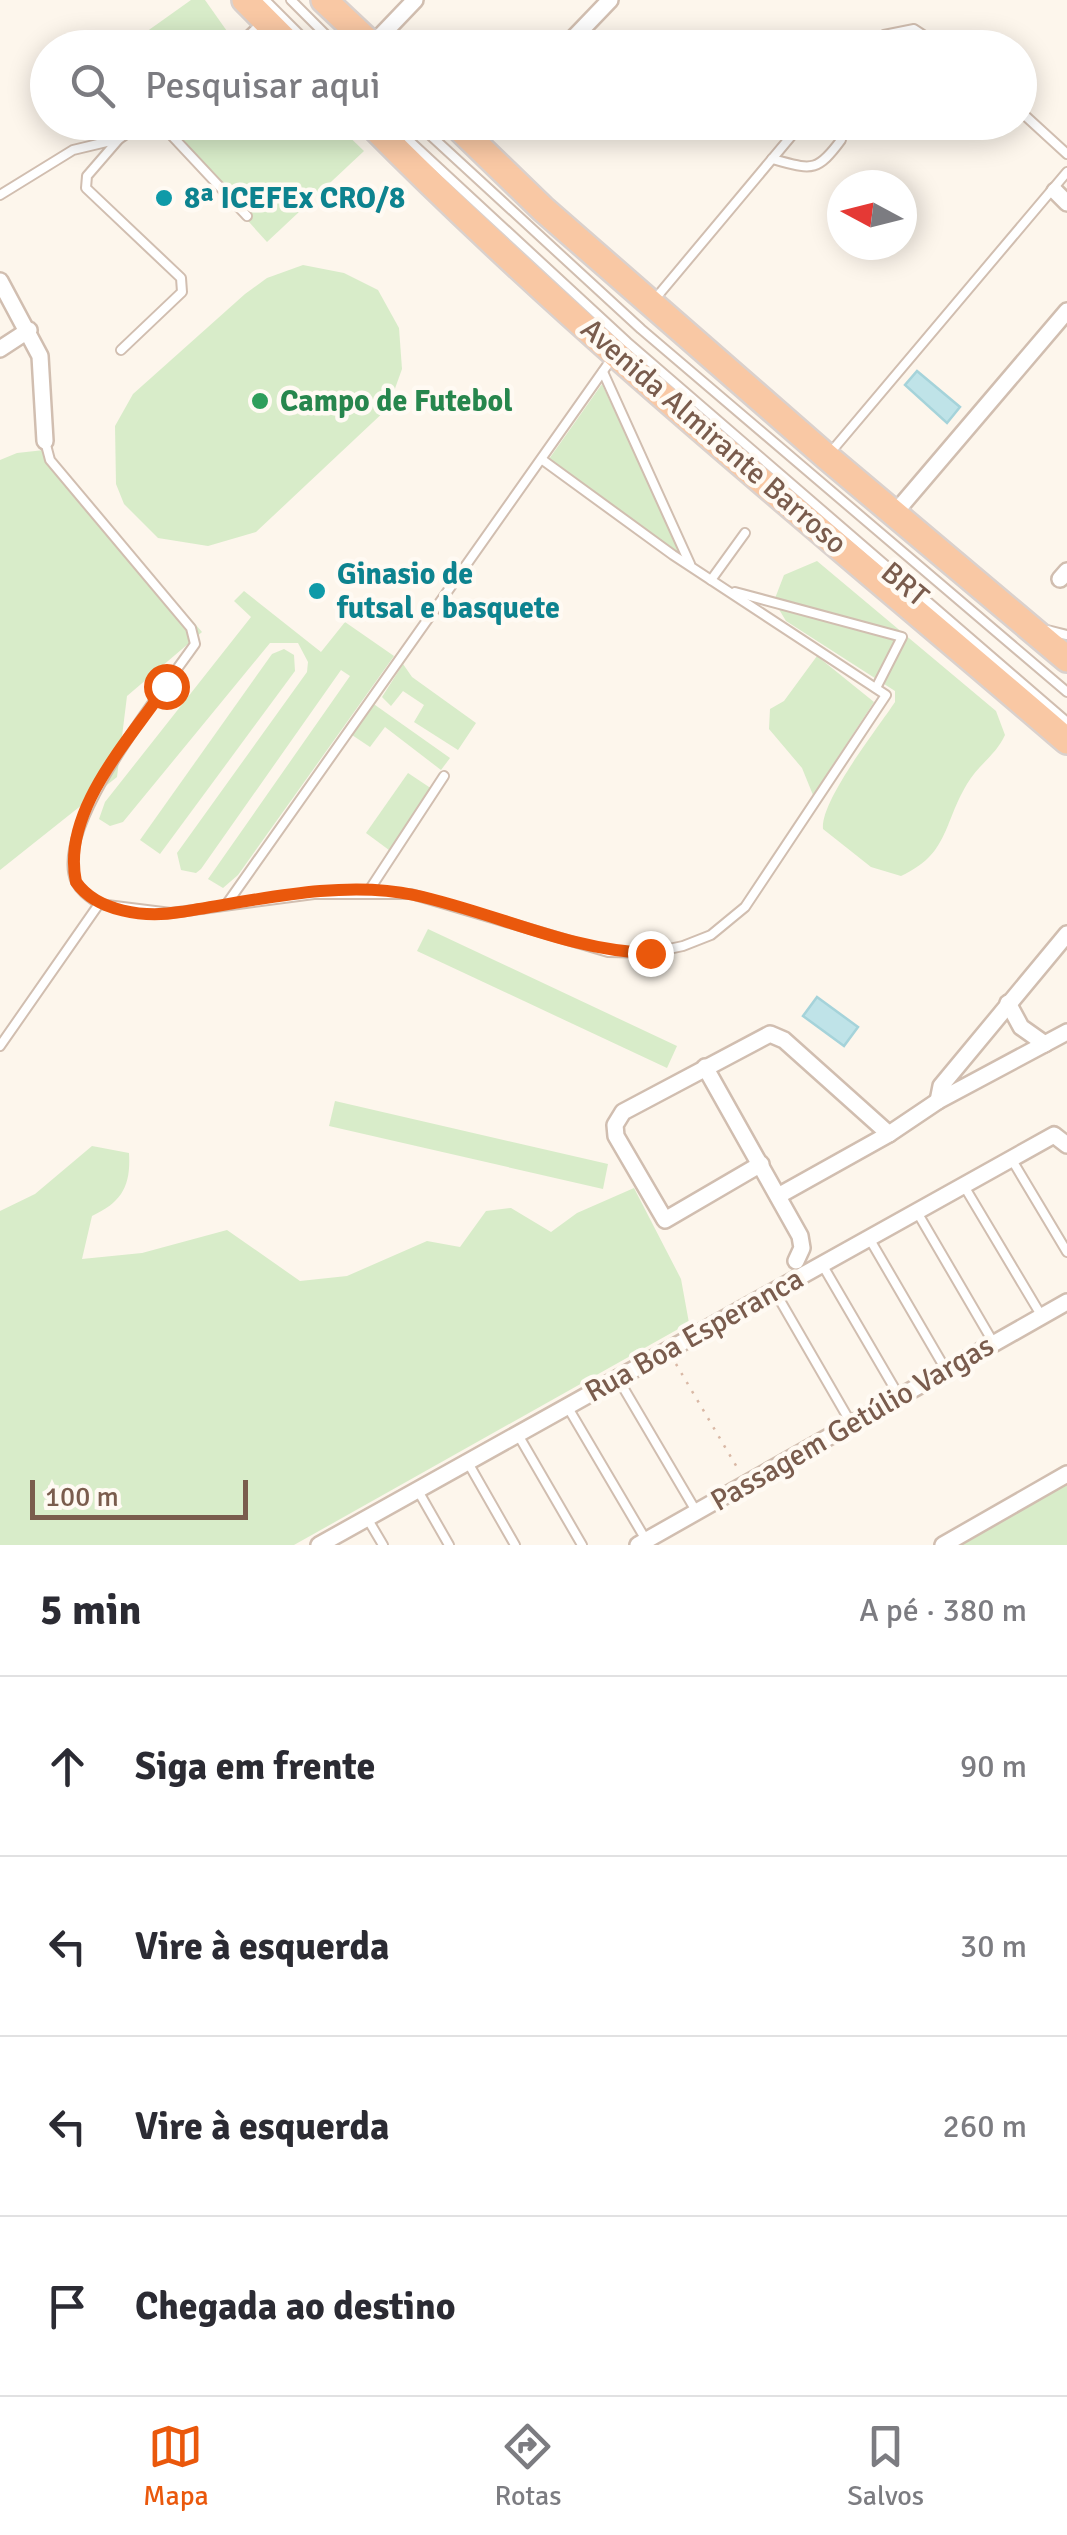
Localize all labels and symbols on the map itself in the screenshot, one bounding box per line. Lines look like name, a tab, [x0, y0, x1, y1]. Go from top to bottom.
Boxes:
north arrow	[827, 170, 917, 260]
place label: 8ª ICEFEx CRO/8	[184, 180, 405, 217]
marker: 8ª ICEFEx CRO/8	[153, 187, 175, 209]
street label: Avenida Almirante Barroso	[573, 311, 854, 562]
place label: Campo de Futebol	[280, 383, 513, 420]
marker: Campo de Futebol	[249, 390, 271, 412]
street label: BRT	[873, 554, 936, 615]
place label: Ginasio de futsal e basquete	[336, 556, 560, 627]
marker: Ginasio de futsal e basquete	[306, 580, 328, 602]
route start	[144, 664, 190, 710]
route end	[628, 931, 674, 977]
street label: Rua Boa Esperanca	[579, 1260, 810, 1411]
street label: Passagem Getúlio Vargas	[704, 1327, 1000, 1520]
scale bar	[30, 1475, 248, 1520]

